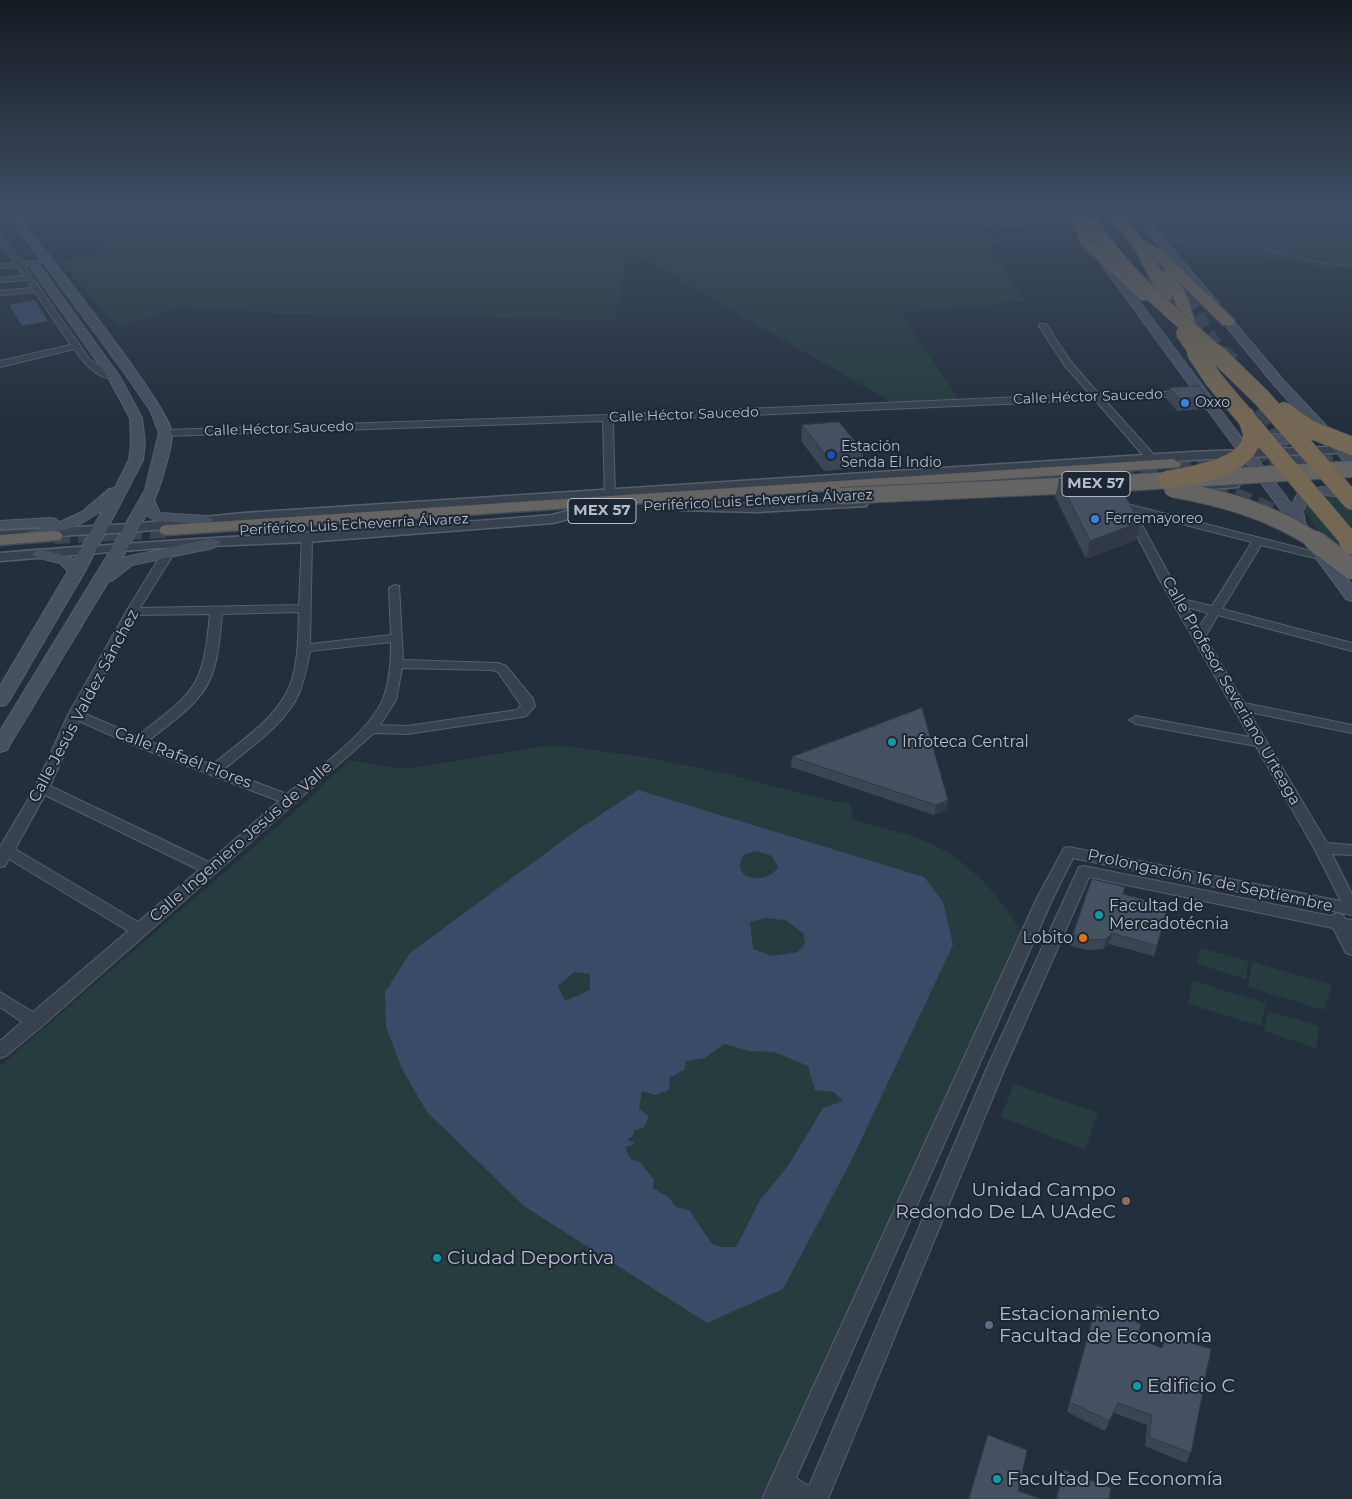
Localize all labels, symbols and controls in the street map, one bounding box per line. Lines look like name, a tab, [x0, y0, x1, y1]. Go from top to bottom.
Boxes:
street label: Calle Héctor Saucedo	[1013, 386, 1163, 408]
place label: Oxxo	[1195, 395, 1230, 411]
marker: Oxxo	[1179, 397, 1191, 409]
street label: Calle Héctor Saucedo	[609, 404, 759, 426]
street label: Calle Héctor Saucedo	[204, 418, 354, 440]
place label: Estación Senda El Indio	[841, 439, 941, 472]
marker: Estación Senda El Indio	[825, 449, 837, 461]
road number: MEX 57	[1062, 472, 1130, 496]
street label: Periférico Luis Echeverría Álvarez	[643, 487, 873, 515]
road number: MEX 57	[568, 498, 636, 524]
street label: Periférico Luis Echeverría Álvarez	[239, 511, 469, 539]
place label: Ferremayoreo	[1105, 511, 1203, 527]
marker: Ferremayoreo	[1089, 513, 1101, 525]
street label: Calle Profesor Severiano Urteaga	[1157, 573, 1305, 809]
street label: Calle Jesús Valdez Sánchez	[25, 606, 143, 806]
street label: Calle Rafaél Flores	[112, 723, 254, 793]
place label: Infoteca Central	[902, 732, 1029, 752]
marker: Infoteca Central	[886, 736, 898, 748]
street label: Calle Ingeniero Jesús de Valle	[146, 757, 336, 927]
street label: Prolongación 16 de Septiembre	[1086, 846, 1334, 916]
place label: Facultad de Mercadotécnia	[1109, 896, 1229, 934]
marker: Facultad de Mercadotécnia	[1093, 909, 1105, 921]
place label: Lobito	[1022, 928, 1073, 948]
marker: Lobito	[1077, 932, 1089, 944]
place label: Unidad Campo Redondo De LA UAdeC	[895, 1179, 1116, 1223]
marker: Unidad Campo Redondo De LA UAdeC	[1120, 1195, 1132, 1207]
place label: Ciudad Deportiva	[447, 1247, 614, 1269]
marker: Ciudad Deportiva	[431, 1252, 443, 1264]
place label: Estacionamiento Facultad de Economía	[999, 1303, 1212, 1347]
marker: Estacionamiento Facultad de Economía	[983, 1319, 995, 1331]
place label: Edificio C	[1147, 1375, 1235, 1397]
marker: Edificio C	[1131, 1380, 1143, 1392]
place label: Facultad De Economía	[1007, 1468, 1223, 1490]
marker: Facultad De Economía	[991, 1473, 1003, 1485]

